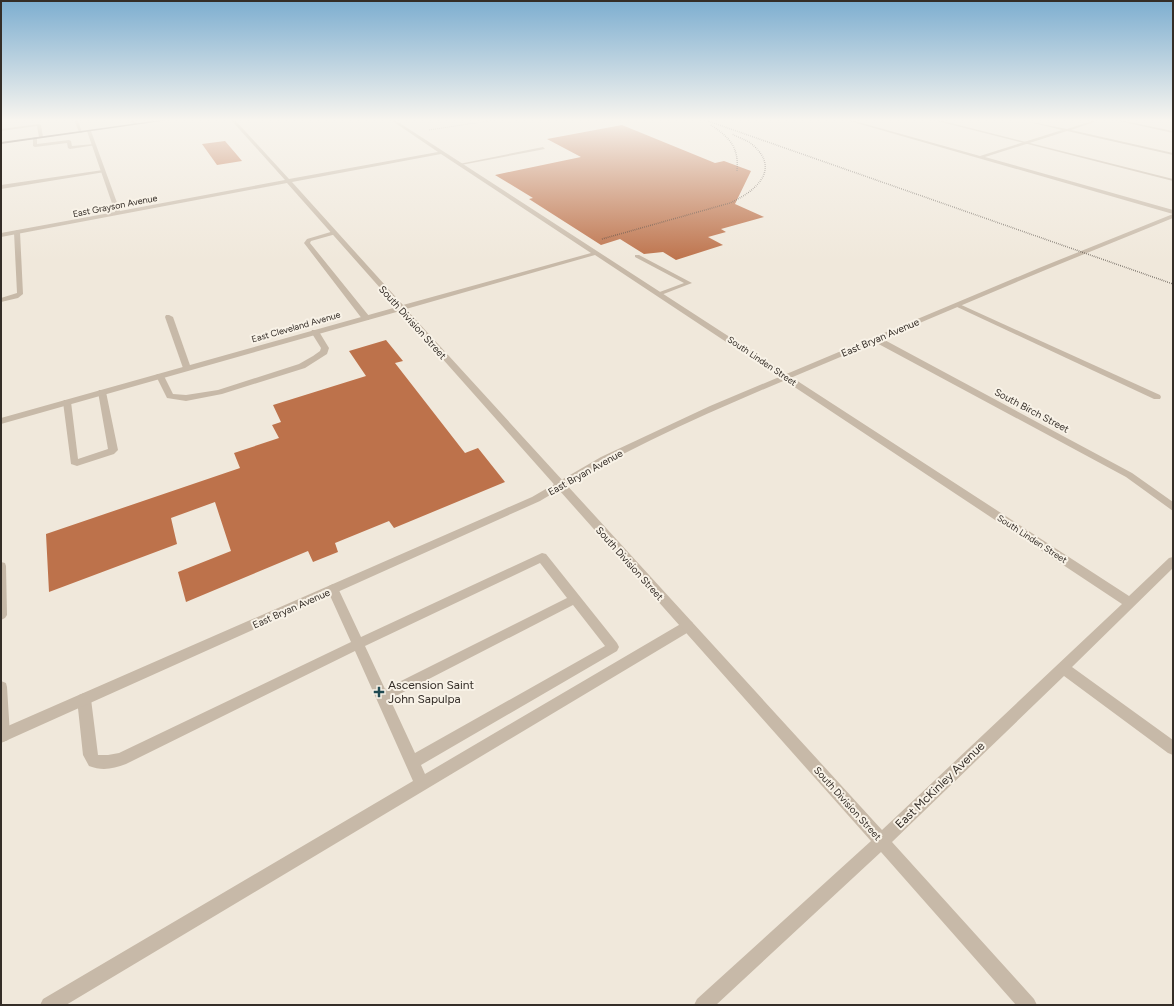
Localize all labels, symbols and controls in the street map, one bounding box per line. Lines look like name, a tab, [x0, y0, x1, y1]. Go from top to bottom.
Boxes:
street label: East Grayson Avenue	[72, 192, 158, 219]
street label: South Division Street	[376, 283, 449, 362]
street label: East Cleveland Avenue	[250, 309, 342, 344]
street label: East Bryan Avenue	[839, 315, 922, 360]
street label: South Linden Street	[726, 333, 799, 388]
street label: South Birch Street	[992, 385, 1071, 436]
street label: East Bryan Avenue	[546, 446, 625, 498]
street label: South Linden Street	[995, 512, 1070, 566]
street label: South Division Street	[593, 524, 666, 603]
street label: East Bryan Avenue	[250, 585, 332, 631]
place label: Ascension Saint John Sapulpa	[388, 678, 474, 706]
marker: Ascension Saint John Sapulpa	[373, 686, 385, 698]
street label: East McKinley Avenue	[892, 738, 988, 831]
street label: South Division Street	[811, 764, 884, 843]

